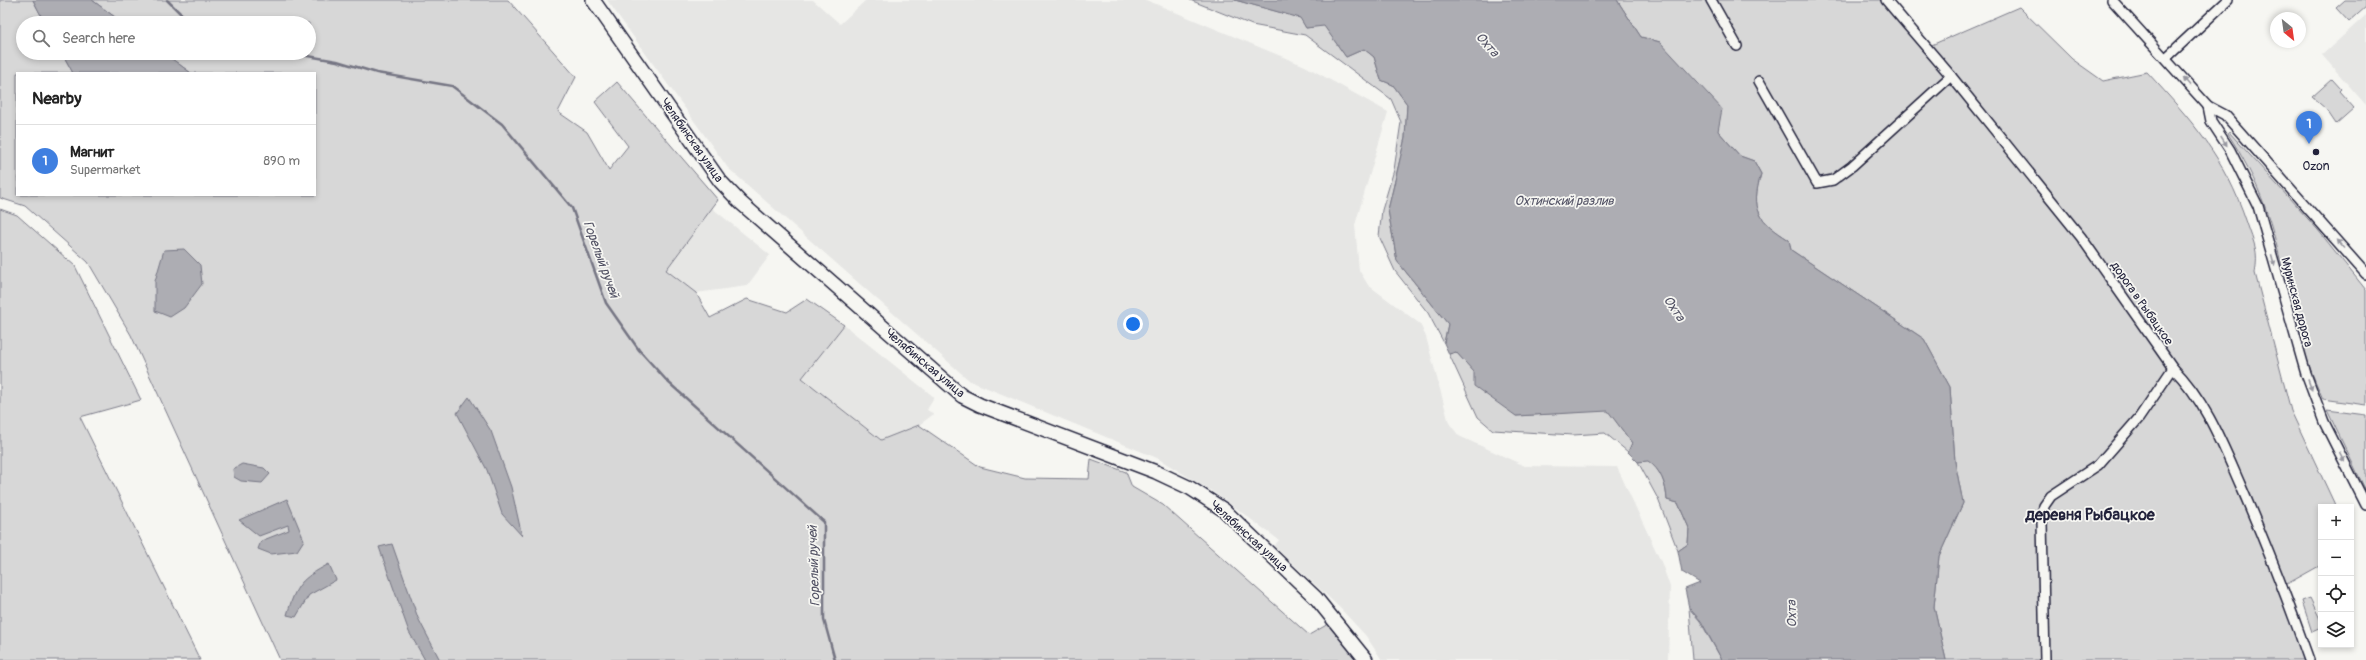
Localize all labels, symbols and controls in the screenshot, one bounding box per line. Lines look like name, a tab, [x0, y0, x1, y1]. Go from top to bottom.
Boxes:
north arrow	[2270, 12, 2306, 48]
search box	[16, 16, 316, 60]
icon: search	[30, 27, 52, 49]
text: Search here	[62, 29, 135, 48]
water label: Охта	[1472, 29, 1503, 61]
one-way arrow	[2183, 77, 2192, 87]
text: Nearby	[32, 88, 81, 109]
street label: Челябинская улица	[657, 95, 726, 186]
pin: 1	[2296, 111, 2322, 144]
one-way arrow	[2220, 135, 2228, 146]
text: Магнит	[70, 143, 115, 162]
marker: Ozon	[2311, 147, 2321, 157]
text: 1	[42, 153, 48, 169]
text: 890 m	[264, 153, 300, 169]
place label: Ozon	[2303, 159, 2330, 174]
text: Supermarket	[70, 162, 141, 178]
water label: Охтинский разлив	[1514, 193, 1614, 209]
water label: Горелый ручей	[580, 219, 623, 302]
one-way arrow	[2336, 239, 2346, 249]
one-way arrow	[2270, 254, 2276, 266]
street label: Муринская дорога	[2277, 256, 2316, 349]
street label: дорога в Рыбацкое	[2107, 259, 2176, 348]
water label: Охта	[1660, 293, 1689, 325]
your location	[1123, 314, 1143, 334]
street label: Челябинская улица	[882, 326, 968, 401]
one-way arrow	[2307, 379, 2313, 391]
one-way arrow	[2338, 451, 2345, 463]
street label: Челябинская улица	[1207, 498, 1291, 575]
map controls	[2318, 504, 2354, 648]
button: +	[2318, 504, 2354, 540]
district label: деревня Рыбацкое	[2024, 505, 2156, 525]
water label: Горелый ручей	[805, 524, 823, 607]
button: −	[2318, 540, 2354, 576]
button: locate	[2318, 576, 2354, 612]
water label: Охта	[1784, 599, 1800, 628]
button: layers	[2318, 612, 2354, 648]

